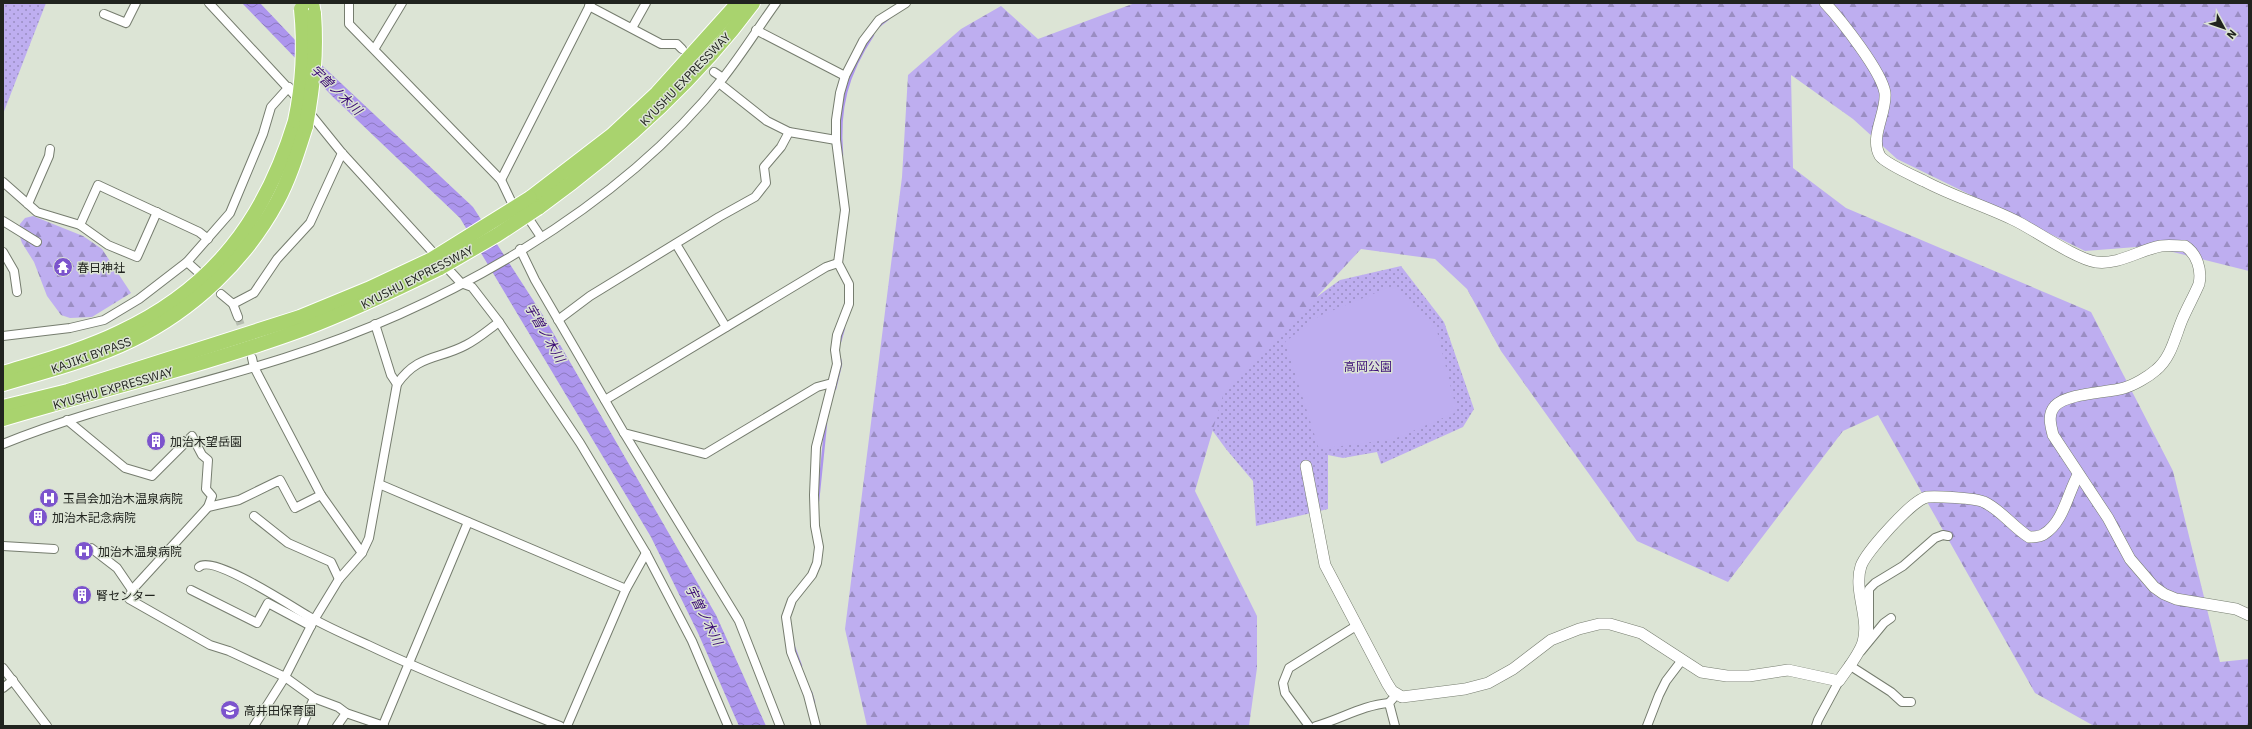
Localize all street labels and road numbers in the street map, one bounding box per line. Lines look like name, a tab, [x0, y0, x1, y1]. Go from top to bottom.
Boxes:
street label: KYUSHU EXPRESSWAY	[637, 29, 733, 129]
street label: KYUSHU EXPRESSWAY	[358, 242, 476, 312]
street label: KAJIKI BYPASS	[49, 334, 133, 376]
street label: KYUSHU EXPRESSWAY	[51, 364, 175, 412]

